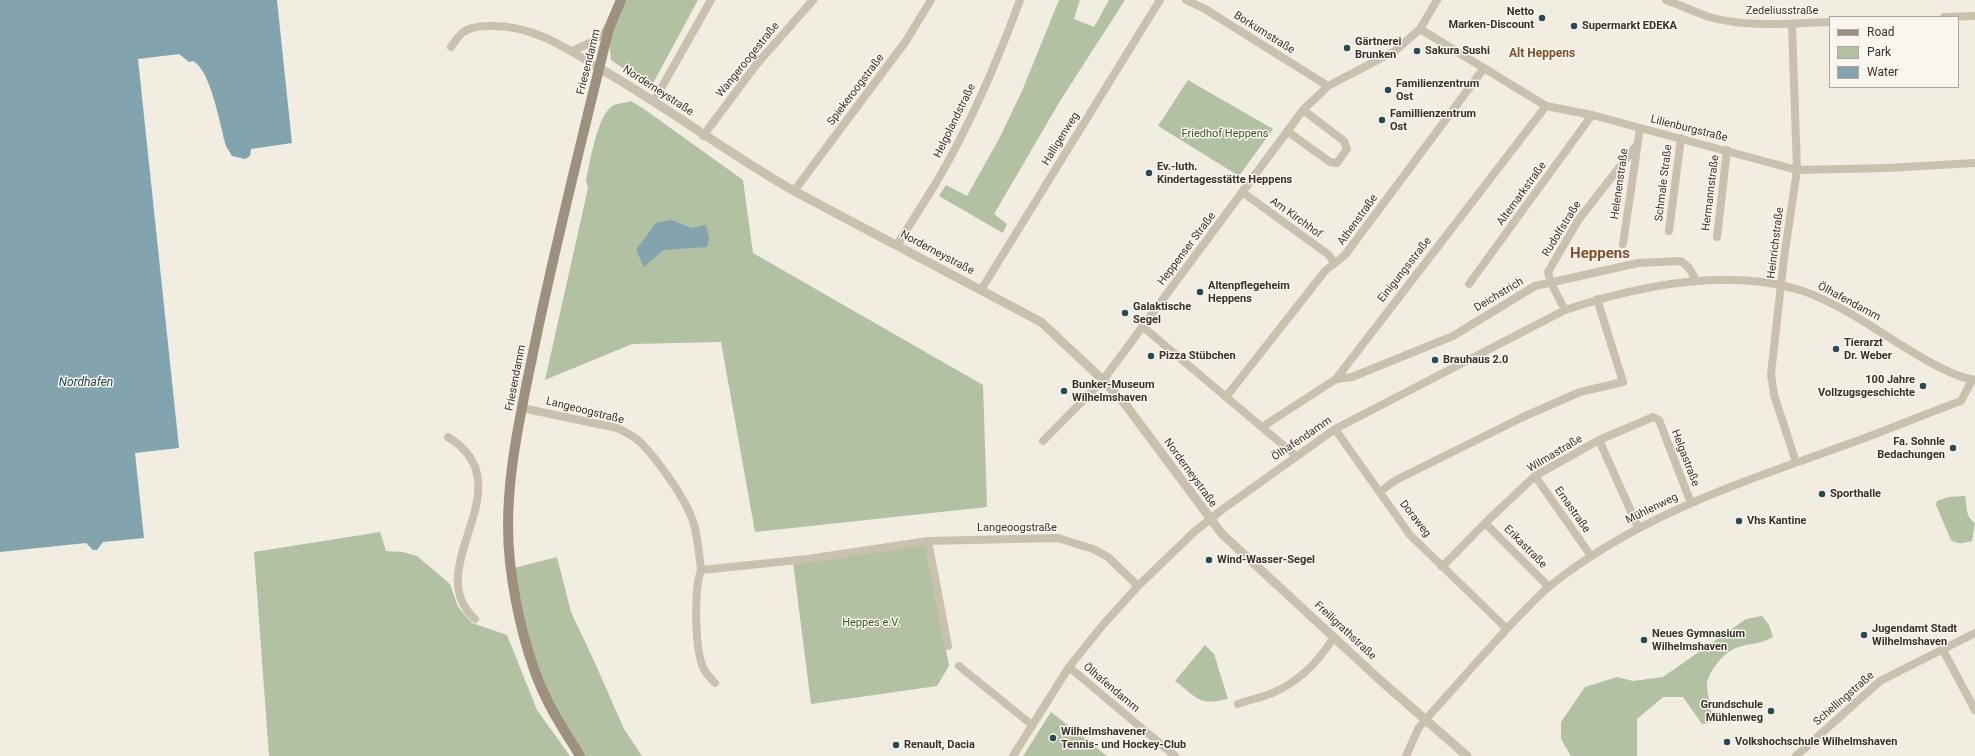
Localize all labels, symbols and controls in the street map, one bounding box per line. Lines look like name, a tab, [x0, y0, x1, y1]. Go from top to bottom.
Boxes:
street label: Zedeliusstraße	[1746, 4, 1818, 18]
place label: Netto Marken-Discount	[1449, 5, 1534, 31]
street label: Borkumstraße	[1231, 9, 1297, 57]
marker: Netto Marken-Discount	[1537, 13, 1547, 23]
legend	[1829, 16, 1959, 88]
place label: Supermarkt EDEKA	[1582, 19, 1677, 33]
street label: Wangeroogestraße	[714, 20, 782, 100]
marker: Supermarkt EDEKA	[1569, 21, 1579, 31]
text: Road	[1867, 25, 1895, 39]
street label: Friesendamm	[574, 28, 604, 96]
place label: Gärtnerei Brunken	[1355, 35, 1401, 61]
marker: Gärtnerei Brunken	[1342, 43, 1352, 53]
place label: Sakura Sushi	[1425, 44, 1490, 58]
text: Park	[1867, 45, 1891, 59]
marker: Sakura Sushi	[1412, 46, 1422, 56]
district label: Alt Heppens	[1509, 47, 1575, 61]
street label: Spiekeroogstraße	[825, 52, 887, 128]
street label: Norderneystraße	[620, 63, 696, 119]
text: Water	[1867, 65, 1898, 79]
place label: Familienzentrum Ost	[1396, 77, 1479, 103]
street label: Helgolandstraße	[931, 82, 979, 160]
marker: Familienzentrum Ost	[1383, 85, 1393, 95]
place label: Famillienzentrum Ost	[1390, 107, 1476, 133]
street label: Halligenweg	[1039, 110, 1083, 168]
street label: Lilienburgstraße	[1649, 113, 1729, 145]
marker: Famillienzentrum Ost	[1377, 115, 1387, 125]
park label: Friedhof Heppens	[1182, 127, 1268, 141]
street label: Schmale Straße	[1653, 144, 1675, 222]
street label: Helenenstraße	[1609, 148, 1631, 220]
street label: Hermannstraße	[1700, 154, 1722, 232]
place label: Ev.-luth. Kindertagesstätte Heppens	[1157, 160, 1292, 186]
street label: Altemarkstraße	[1495, 160, 1549, 228]
marker: Ev.-luth. Kindertagesstätte Heppens	[1144, 168, 1154, 178]
street label: Athenstraße	[1335, 192, 1381, 248]
street label: Am Kirchhof	[1268, 195, 1324, 241]
street label: Rudolfstraße	[1540, 199, 1584, 259]
street label: Heinrichstraße	[1765, 207, 1787, 279]
street label: Heppenser Straße	[1155, 210, 1219, 288]
street label: Norderneystraße	[898, 228, 976, 278]
street label: Einigungsstraße	[1375, 235, 1435, 305]
district label: Heppens	[1570, 245, 1630, 263]
street label: Deichstrich	[1472, 275, 1526, 315]
place label: Altenpflegeheim Heppens	[1208, 279, 1290, 305]
street label: Ölhafendamm	[1815, 280, 1883, 324]
marker: Altenpflegeheim Heppens	[1195, 287, 1205, 297]
place label: Galaktische Segel	[1133, 300, 1191, 326]
marker: Galaktische Segel	[1120, 308, 1130, 318]
place label: Tierarzt Dr. Weber	[1844, 336, 1892, 362]
street label: Friesendamm	[503, 344, 529, 412]
marker: Tierarzt Dr. Weber	[1831, 344, 1841, 354]
place label: Pizza Stübchen	[1159, 349, 1236, 363]
marker: Pizza Stübchen	[1146, 351, 1156, 361]
place label: Brauhaus 2.0	[1443, 353, 1508, 367]
marker: Brauhaus 2.0	[1430, 355, 1440, 365]
place label: 100 Jahre Vollzugsgeschichte	[1818, 373, 1915, 399]
water label: Nordhafen	[59, 376, 113, 390]
place label: Bunker-Museum Wilhelmshaven	[1072, 378, 1154, 404]
marker: 100 Jahre Vollzugsgeschichte	[1918, 381, 1928, 391]
marker: Bunker-Museum Wilhelmshaven	[1059, 386, 1069, 396]
street label: Langeoogstraße	[545, 395, 625, 427]
street label: Ölhafendamm	[1270, 414, 1334, 464]
street label: Helgastraße	[1668, 428, 1702, 488]
street label: Wilmastraße	[1525, 432, 1585, 476]
place label: Fa. Sohnle Bedachungen	[1877, 435, 1945, 461]
street label: Norderneystraße	[1161, 436, 1219, 510]
marker: Fa. Sohnle Bedachungen	[1948, 443, 1958, 453]
street label: Ernastraße	[1551, 484, 1593, 536]
place label: Sporthalle	[1830, 487, 1881, 501]
marker: Sporthalle	[1817, 489, 1827, 499]
street label: Mühlenweg	[1624, 491, 1680, 527]
street label: Doraweg	[1396, 498, 1434, 540]
place label: Vhs Kantine	[1747, 514, 1807, 528]
marker: Vhs Kantine	[1734, 516, 1744, 526]
street label: Langeoogstraße	[977, 521, 1057, 535]
street label: Erikastraße	[1501, 523, 1549, 571]
place label: Wind-Wasser-Segel	[1217, 553, 1315, 567]
marker: Wind-Wasser-Segel	[1204, 555, 1214, 565]
street label: Freiligrathstraße	[1311, 599, 1379, 663]
park label: Heppes e.V.	[842, 616, 900, 630]
place label: Jugendamt Stadt Wilhelmshaven	[1872, 622, 1957, 648]
place label: Neues Gymnasium Wilhelmshaven	[1652, 627, 1745, 653]
marker: Jugendamt Stadt Wilhelmshaven	[1859, 630, 1869, 640]
marker: Neues Gymnasium Wilhelmshaven	[1639, 635, 1649, 645]
street label: Ölhafendamm	[1080, 661, 1142, 715]
street label: Schellingstraße	[1811, 669, 1877, 729]
place label: Grundschule Mühlenweg	[1700, 698, 1763, 724]
marker: Grundschule Mühlenweg	[1766, 706, 1776, 716]
place label: Wilhelmshavener Tennis- und Hockey-Club	[1061, 725, 1186, 751]
marker: Wilhelmshavener Tennis- und Hockey-Club	[1048, 733, 1058, 743]
place label: Volkshochschule Wilhelmshaven	[1735, 735, 1897, 749]
marker: Volkshochschule Wilhelmshaven	[1722, 737, 1732, 747]
place label: Renault, Dacia	[904, 738, 975, 752]
marker: Renault, Dacia	[891, 740, 901, 750]

